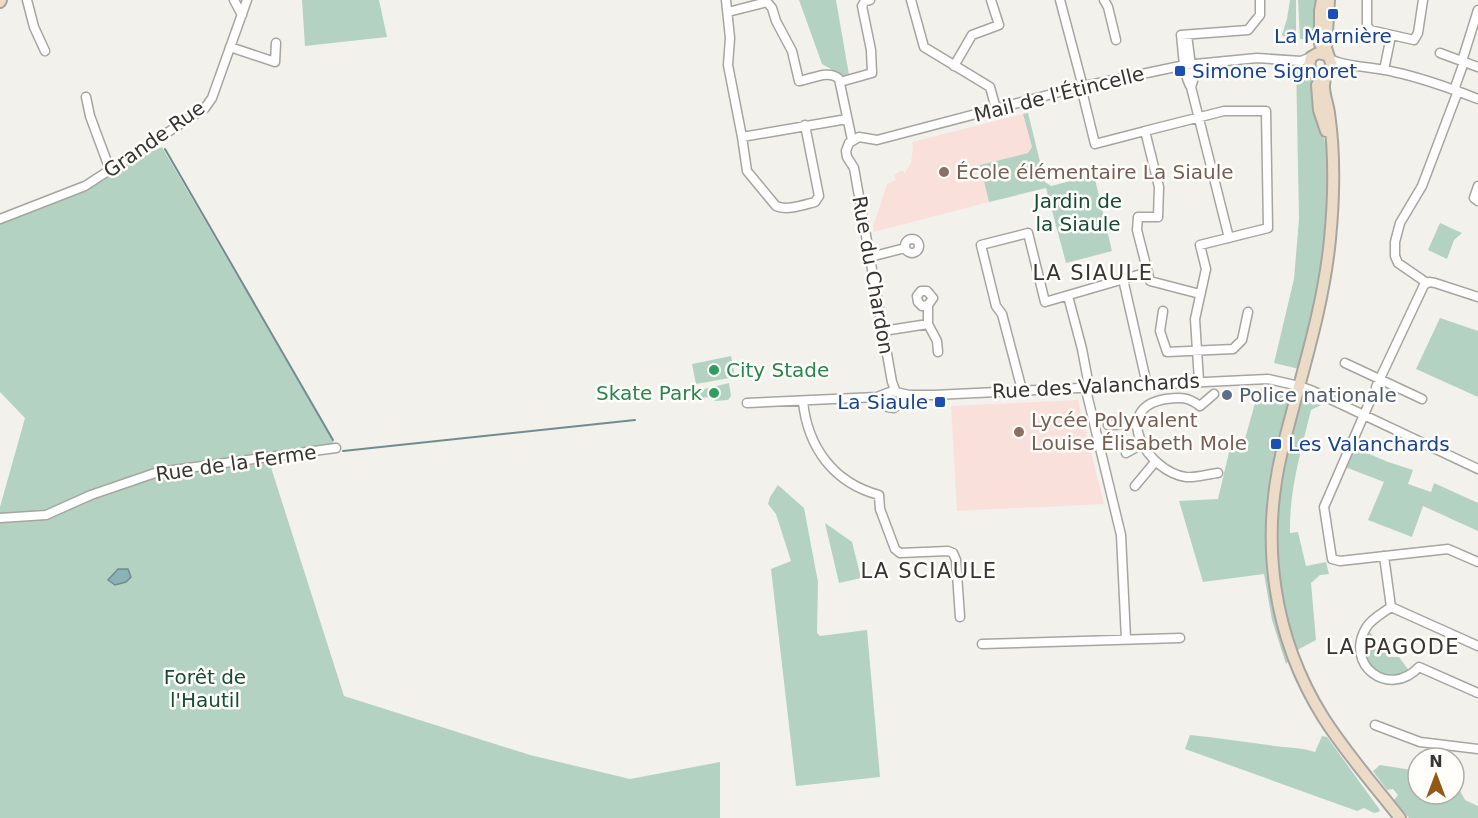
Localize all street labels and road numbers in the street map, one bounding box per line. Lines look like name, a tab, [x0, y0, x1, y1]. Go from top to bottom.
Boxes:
street label: Mail de l'Étincelle	[971, 61, 1147, 127]
street label: Grande Rue	[99, 95, 209, 183]
street label: Rue du Chardon	[847, 194, 899, 356]
street label: Rue des Valanchards	[992, 369, 1200, 403]
street label: Rue de la Ferme	[154, 440, 318, 486]

